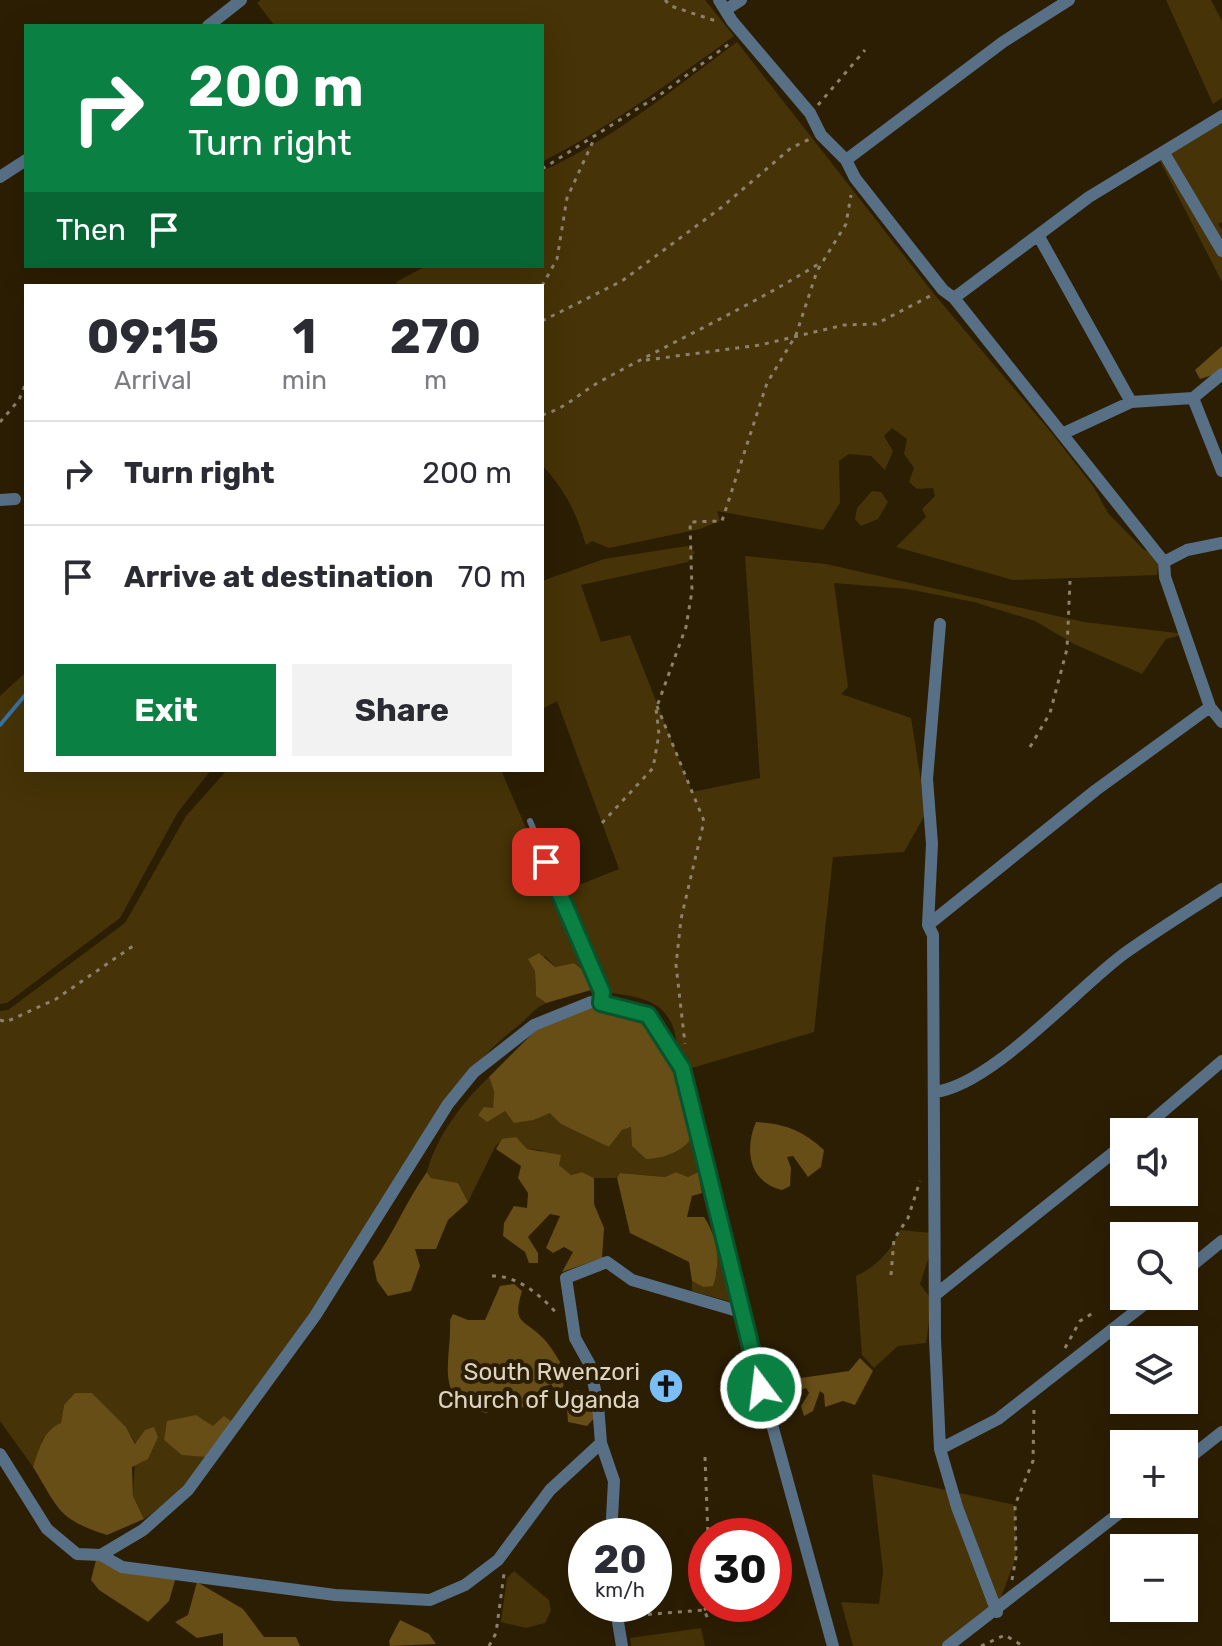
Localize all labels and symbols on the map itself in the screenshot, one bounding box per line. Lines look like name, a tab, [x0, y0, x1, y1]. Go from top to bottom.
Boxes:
pin	[512, 828, 580, 896]
position arrow	[719, 1346, 803, 1430]
place label: South Rwenzori Church of Uganda	[438, 1358, 640, 1414]
church icon: South Rwenzori Church of Uganda	[647, 1367, 685, 1405]
speed limit sign: 30	[688, 1518, 792, 1622]

